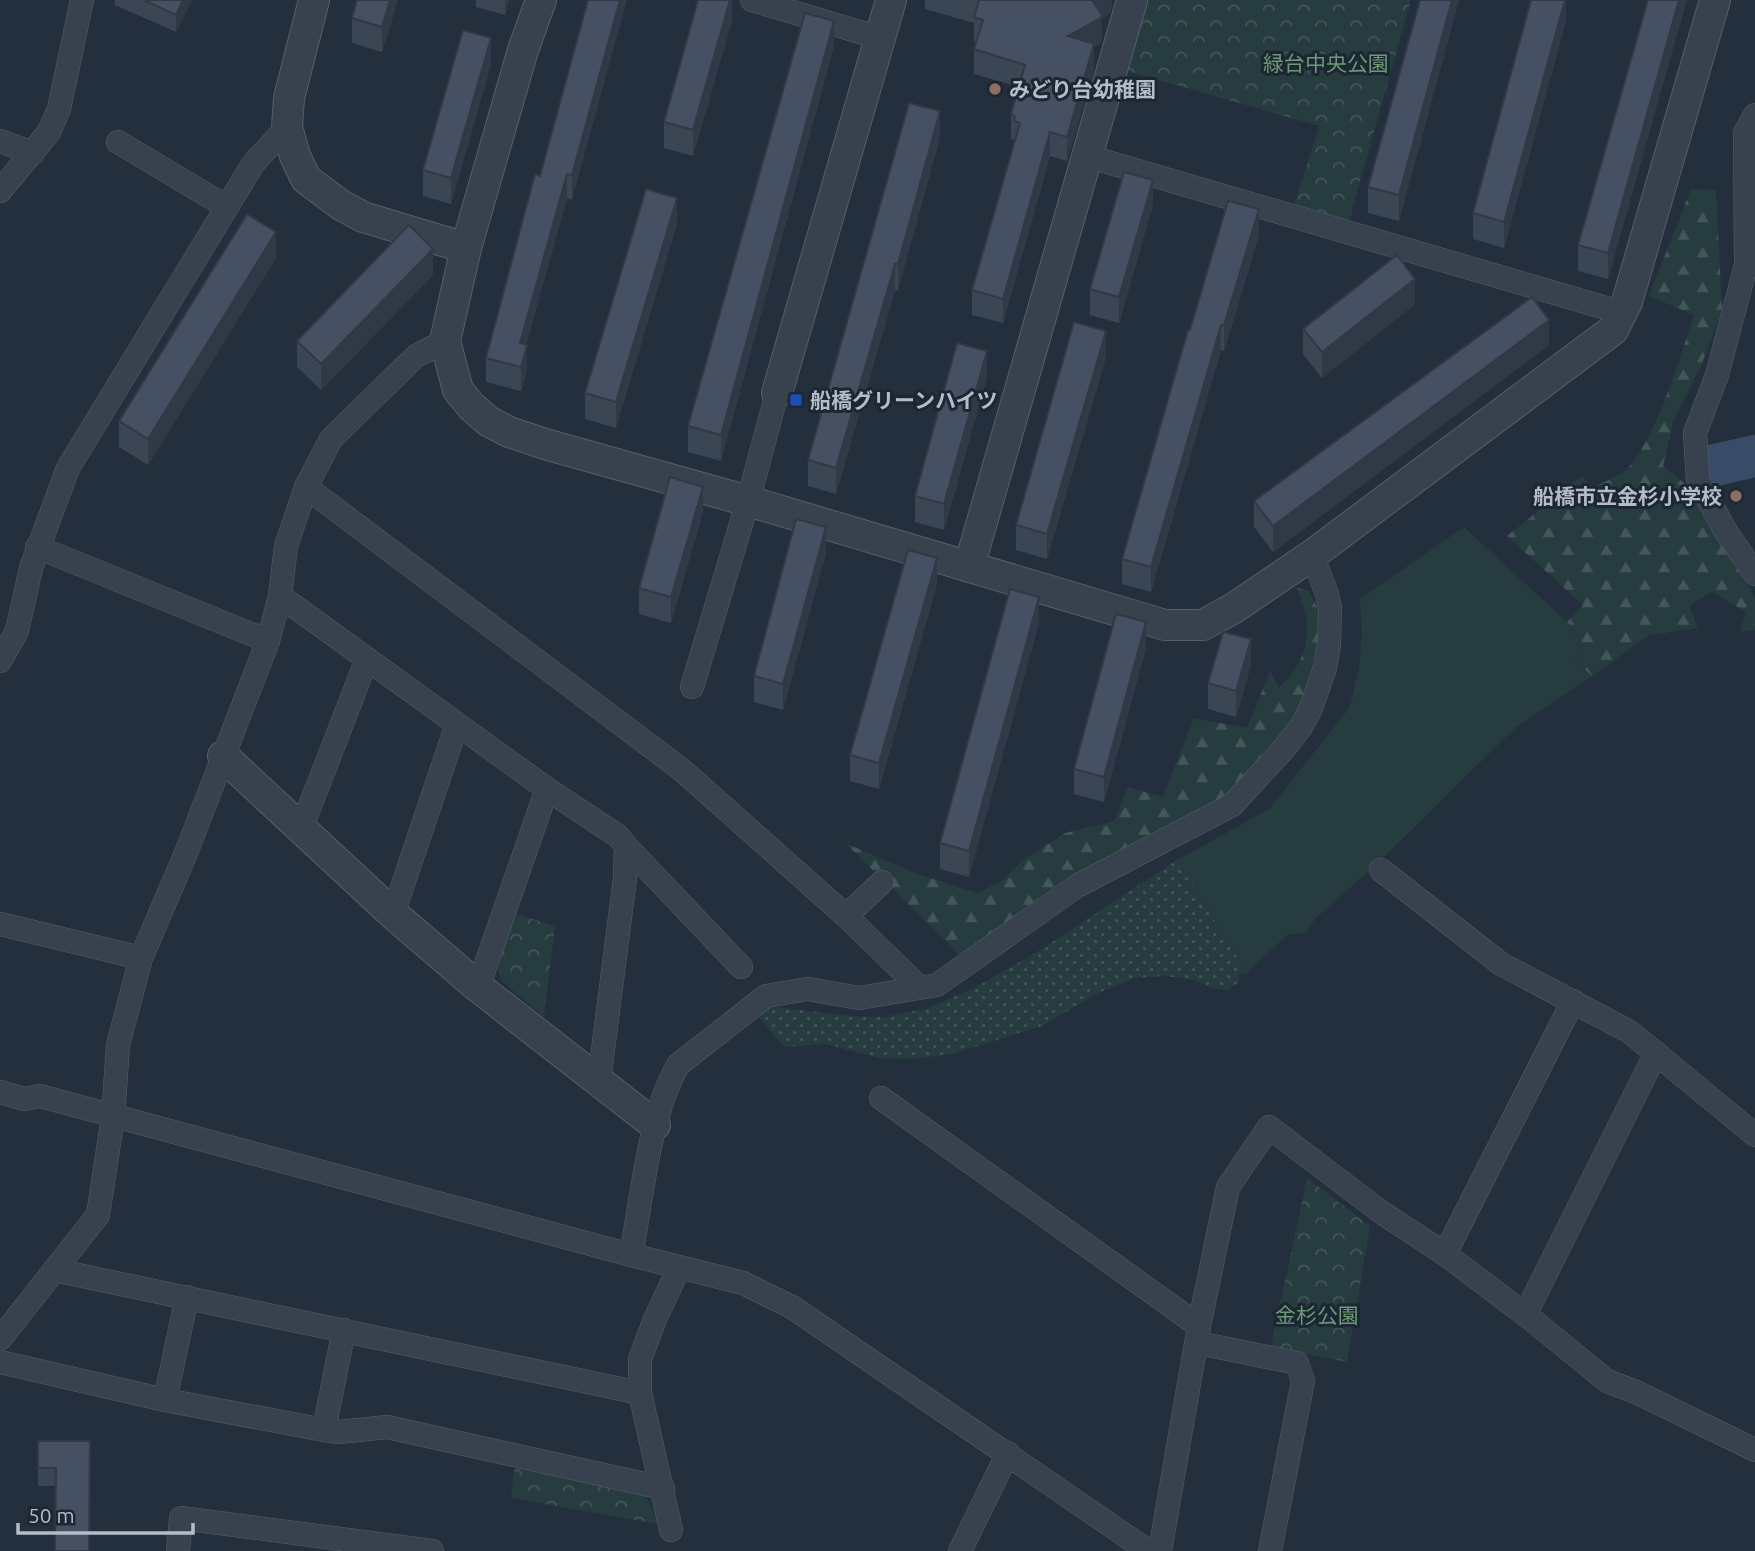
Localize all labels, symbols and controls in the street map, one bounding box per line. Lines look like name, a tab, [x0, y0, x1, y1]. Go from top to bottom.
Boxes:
park label: 緑台中央公園	[1263, 51, 1389, 75]
place label: みどり台幼稚園	[1009, 77, 1156, 101]
marker: みどり台幼稚園	[987, 81, 1003, 97]
place label: 船橋グリーンハイツ	[810, 388, 998, 412]
marker: 船橋グリーンハイツ	[788, 392, 804, 408]
place label: 船橋市立金杉小学校	[1533, 484, 1722, 508]
marker: 船橋市立金杉小学校	[1728, 488, 1744, 504]
park label: 金杉公園	[1275, 1303, 1359, 1327]
scale bar	[18, 1492, 192, 1536]
text: 50 m	[28, 1503, 75, 1527]

